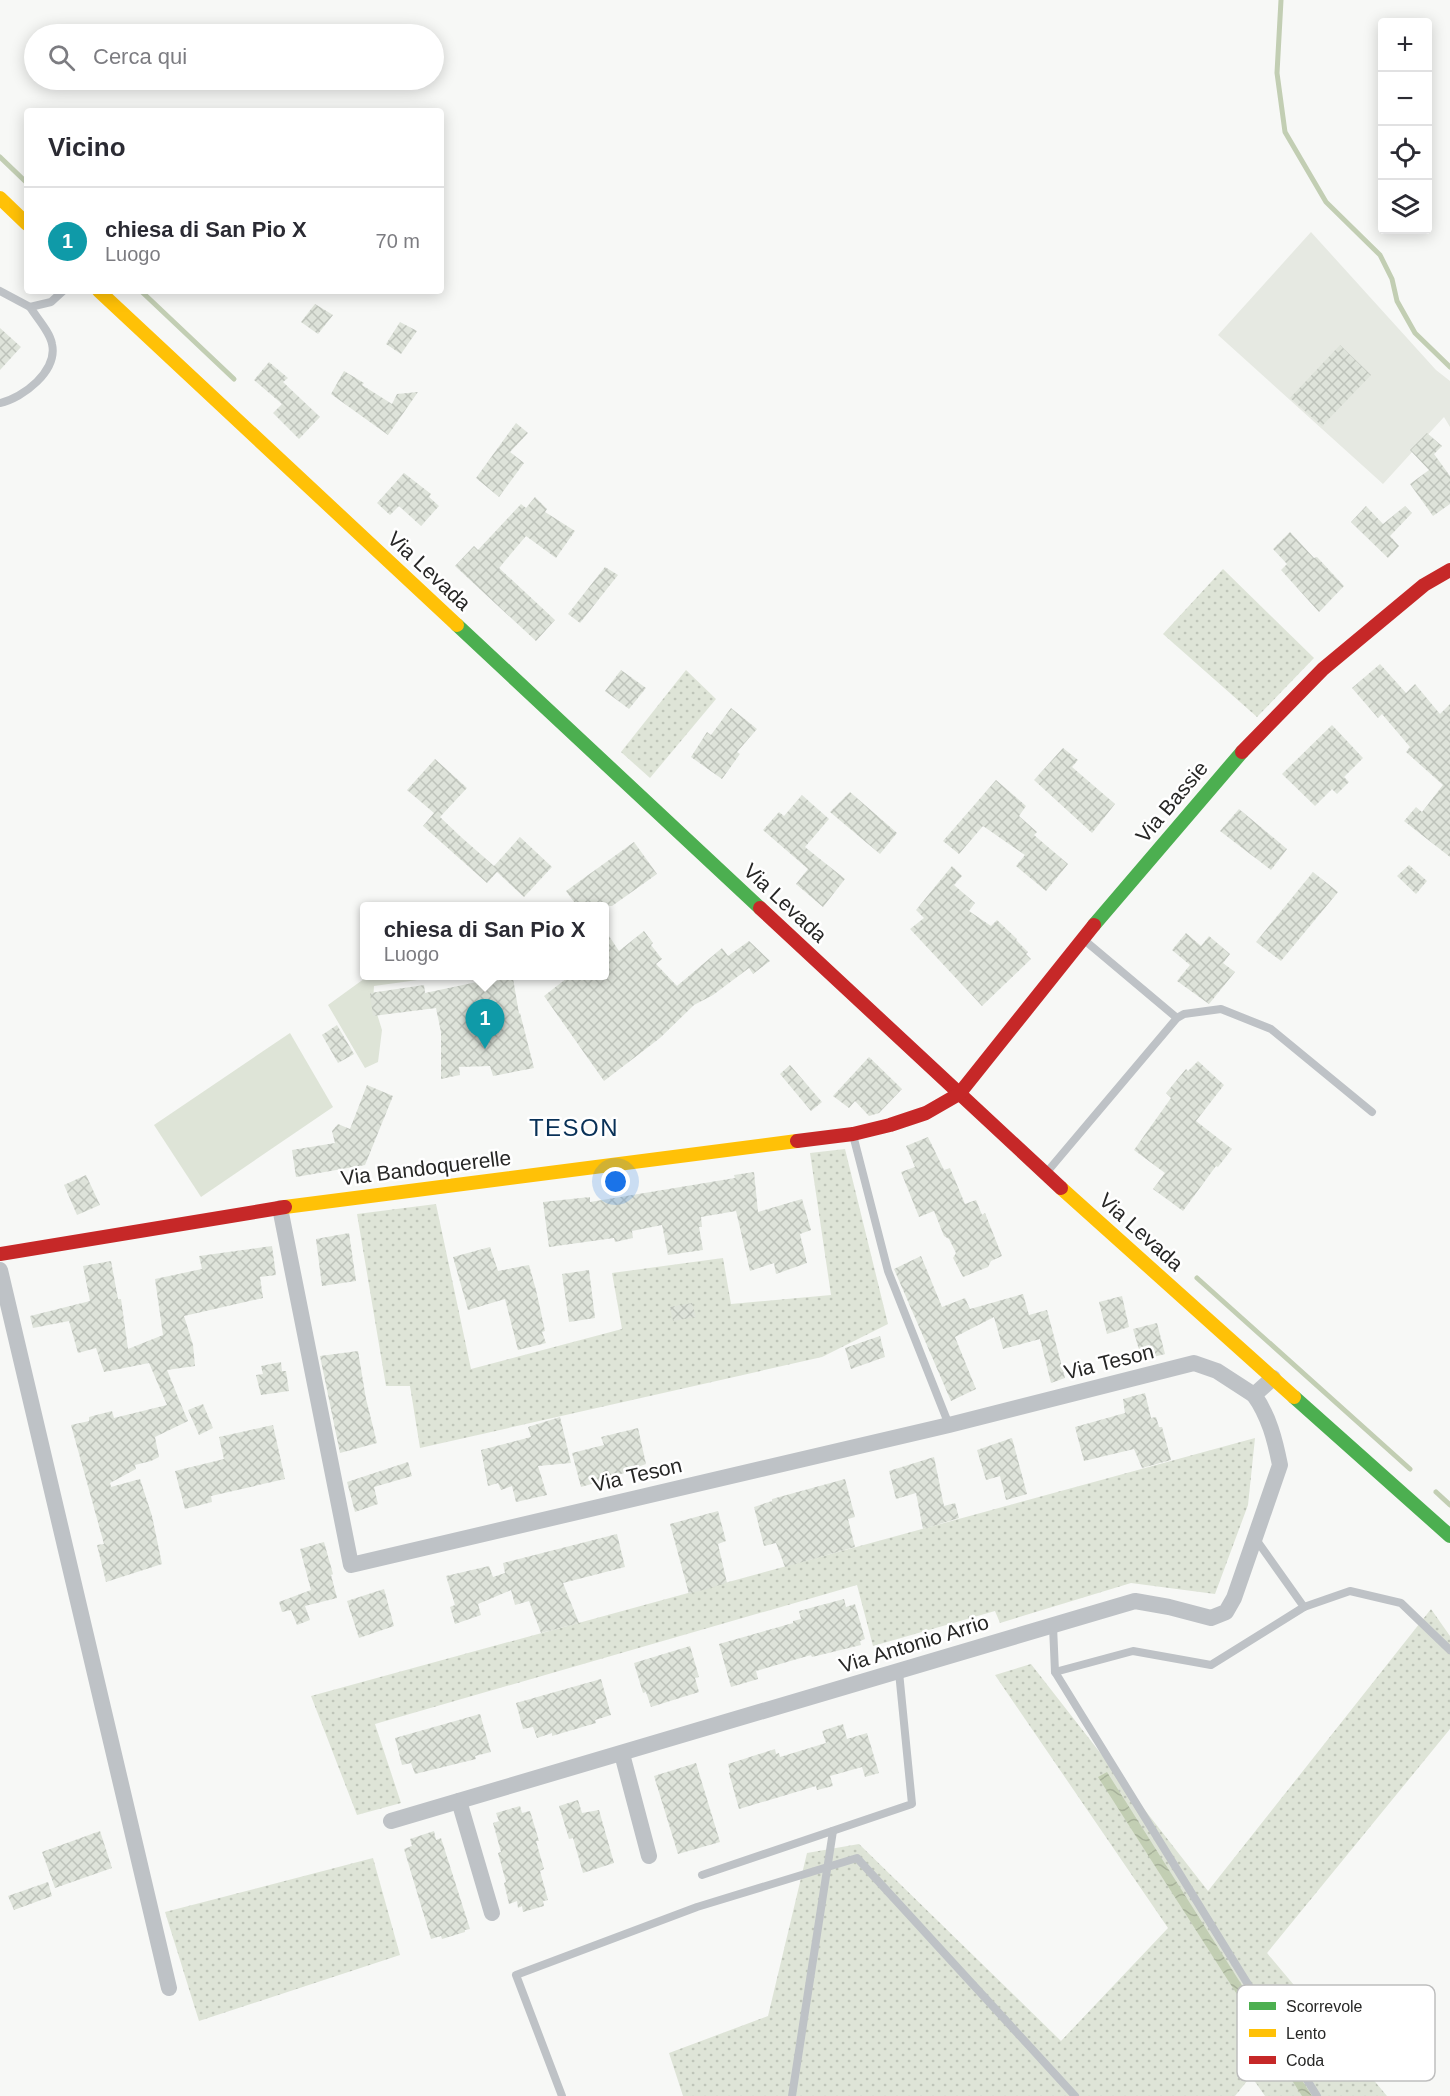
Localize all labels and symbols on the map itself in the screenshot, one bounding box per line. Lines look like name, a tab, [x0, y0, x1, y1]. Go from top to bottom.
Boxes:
street label: Via Levada	[383, 527, 476, 615]
street label: Via Bassie	[1131, 756, 1212, 847]
street label: Via Levada	[739, 859, 832, 947]
pin: 1	[466, 1000, 504, 1049]
district label: TESON	[529, 1114, 619, 1141]
street label: Via Bandoquerelle	[340, 1146, 512, 1189]
your location	[601, 1167, 630, 1196]
street label: Via Levada	[1095, 1188, 1188, 1275]
street label: Via Teson	[1062, 1339, 1156, 1384]
street label: Via Teson	[590, 1453, 684, 1496]
street label: Via Antonio Arrio	[836, 1610, 991, 1677]
legend	[1237, 1985, 1435, 2081]
text: Scorrevole	[1286, 1998, 1363, 2015]
text: Lento	[1286, 2025, 1326, 2042]
text: Coda	[1286, 2052, 1324, 2069]

